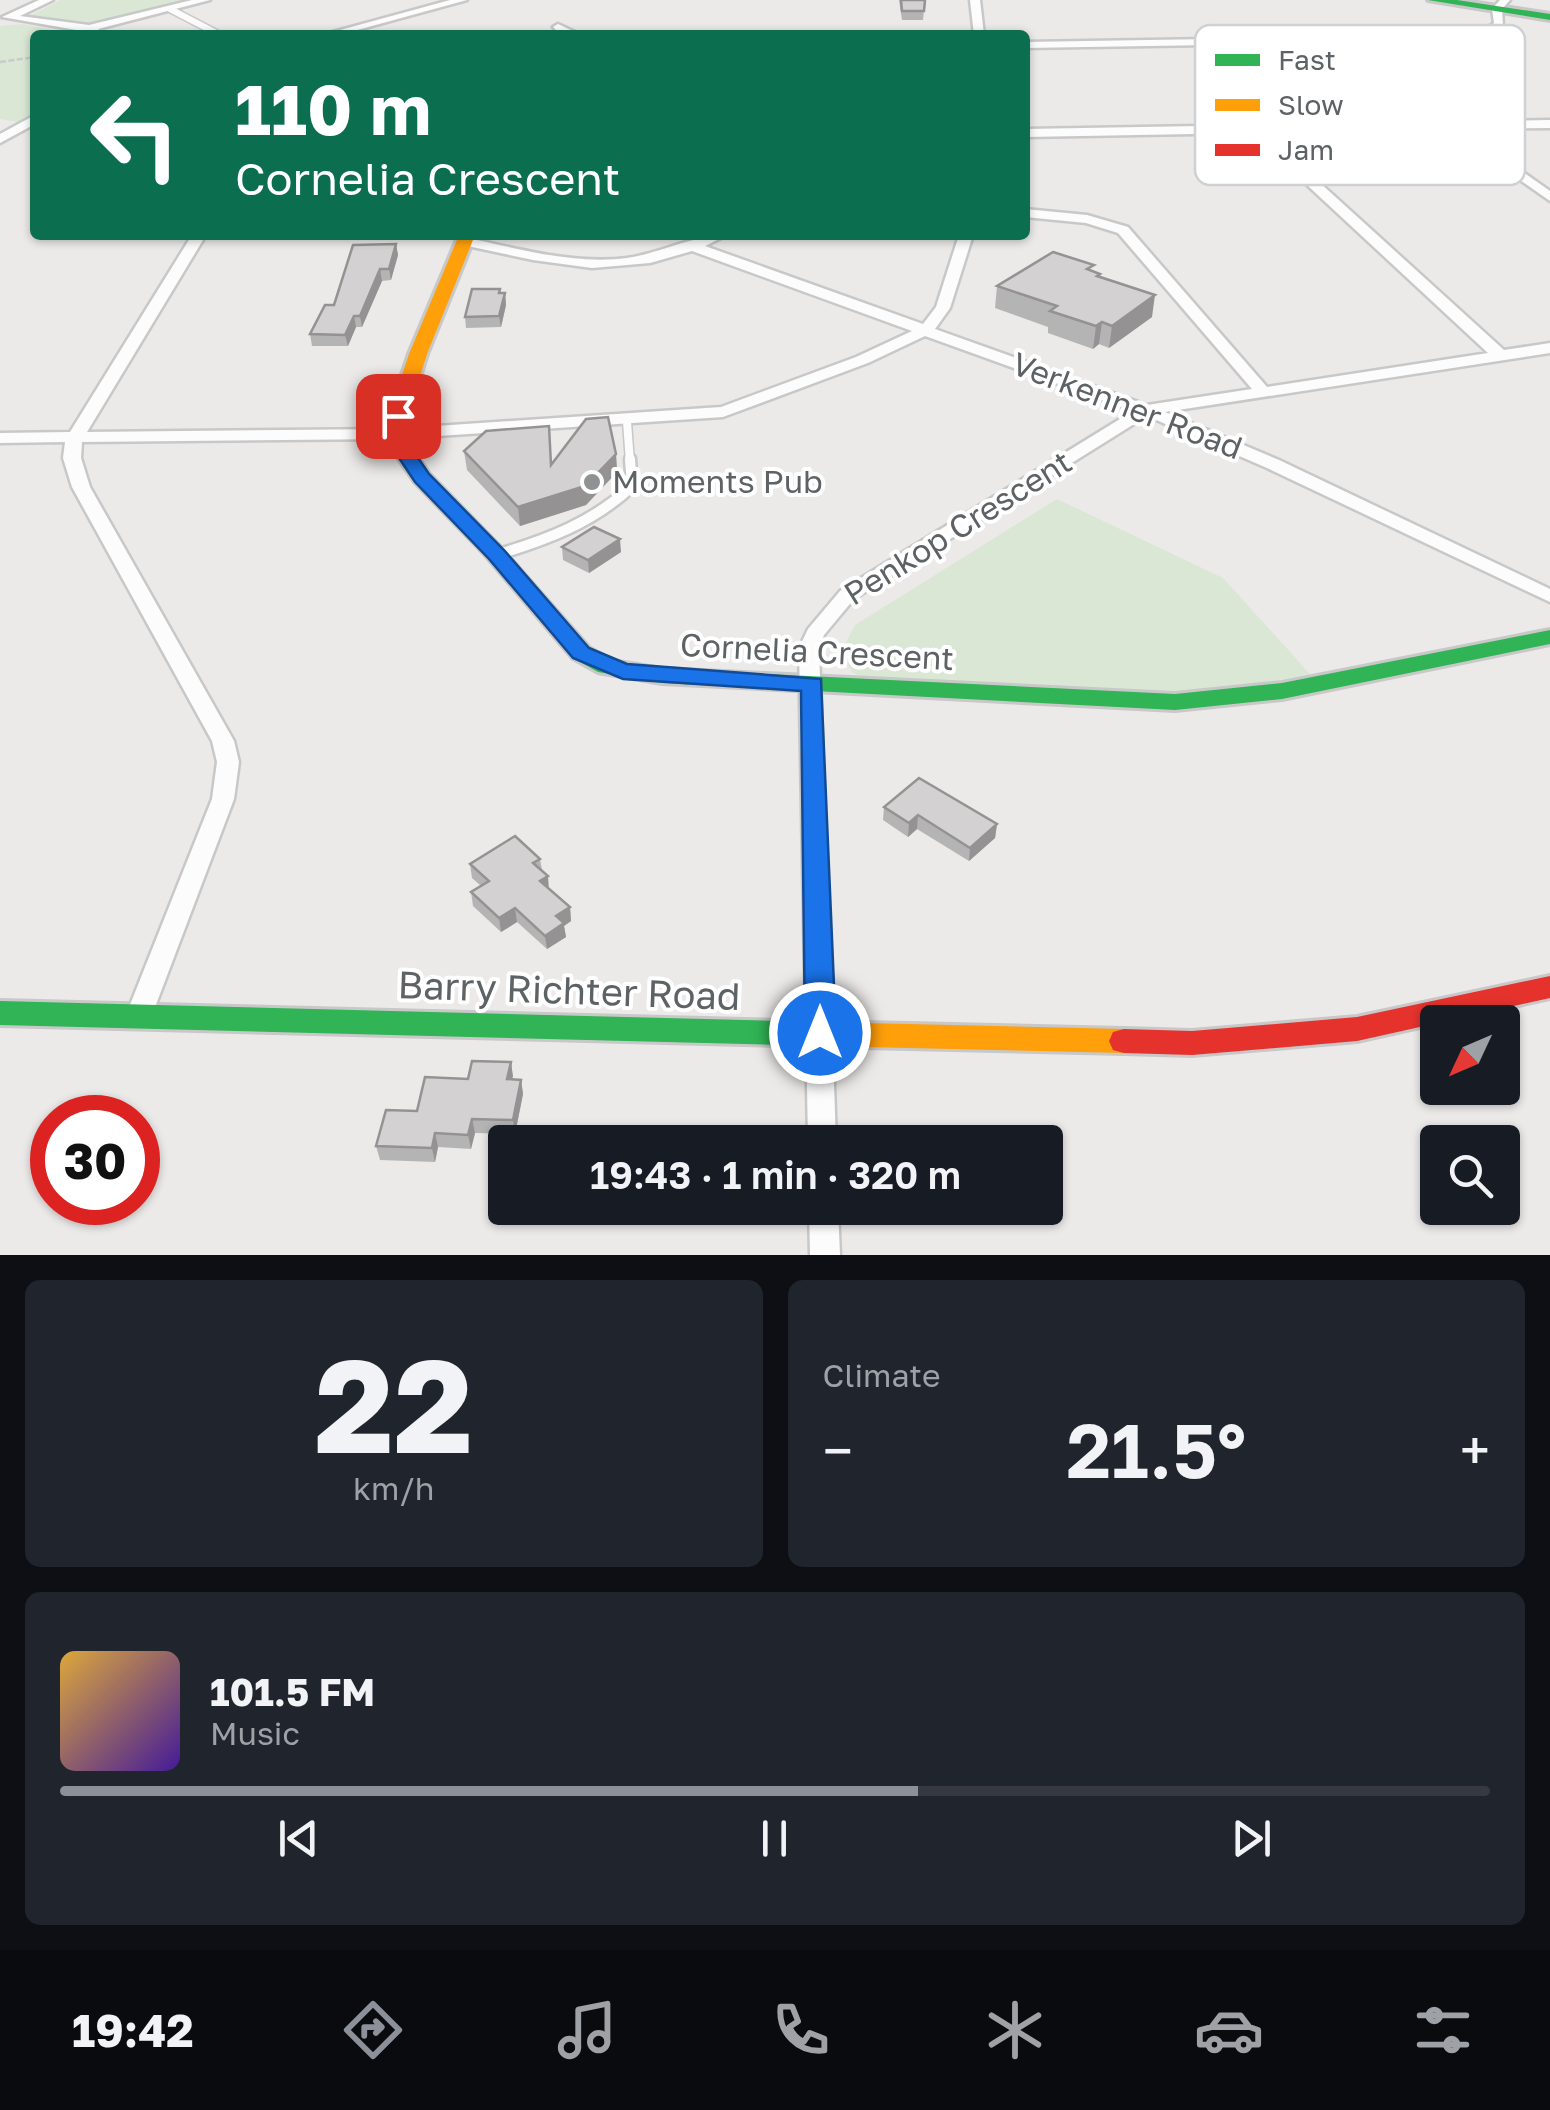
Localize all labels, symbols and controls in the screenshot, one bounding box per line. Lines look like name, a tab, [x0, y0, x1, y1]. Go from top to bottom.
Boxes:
legend	[1195, 25, 1525, 185]
text: Fast	[1278, 43, 1336, 76]
text: 110 m	[235, 66, 431, 150]
icon: left	[70, 70, 200, 200]
text: Slow	[1278, 88, 1344, 121]
text: Jam	[1278, 133, 1334, 166]
text: Cornelia Crescent	[235, 151, 621, 205]
street label: Verkenner Road	[1007, 344, 1248, 466]
pin	[356, 374, 441, 459]
icon: arrive	[371, 389, 426, 444]
street label: Penkop Crescent	[837, 442, 1078, 612]
place label: Moments Pub	[612, 462, 823, 500]
marker: Moments Pub	[581, 471, 603, 493]
street label: Cornelia Crescent	[679, 625, 955, 677]
street label: Barry Richter Road	[397, 961, 741, 1018]
position arrow	[768, 981, 872, 1085]
north arrow	[1420, 1005, 1520, 1105]
map controls	[1420, 1005, 1520, 1225]
speed limit sign: 30	[30, 1095, 160, 1225]
button: search	[1420, 1125, 1520, 1225]
text: 19:43 · 1 min · 320 m	[590, 1152, 961, 1197]
text: 22	[314, 1326, 473, 1482]
text: Climate	[823, 1356, 941, 1394]
text: 21.5°	[1066, 1404, 1246, 1495]
text: −	[823, 1417, 853, 1483]
text: +	[1460, 1417, 1490, 1483]
text: km/h	[353, 1469, 434, 1507]
text: 101.5 FM	[210, 1669, 375, 1714]
text: Music	[210, 1714, 300, 1752]
icon: previous	[271, 1811, 326, 1866]
icon: pause	[747, 1811, 802, 1866]
icon: next	[1224, 1811, 1279, 1866]
icon: directions	[338, 1995, 408, 2065]
icon: music	[552, 1995, 622, 2065]
icon: phone	[766, 1995, 836, 2065]
icon: climate	[980, 1995, 1050, 2065]
icon: car	[1194, 1995, 1264, 2065]
icon: filters	[1408, 1995, 1478, 2065]
text: 19:42	[72, 2003, 194, 2057]

